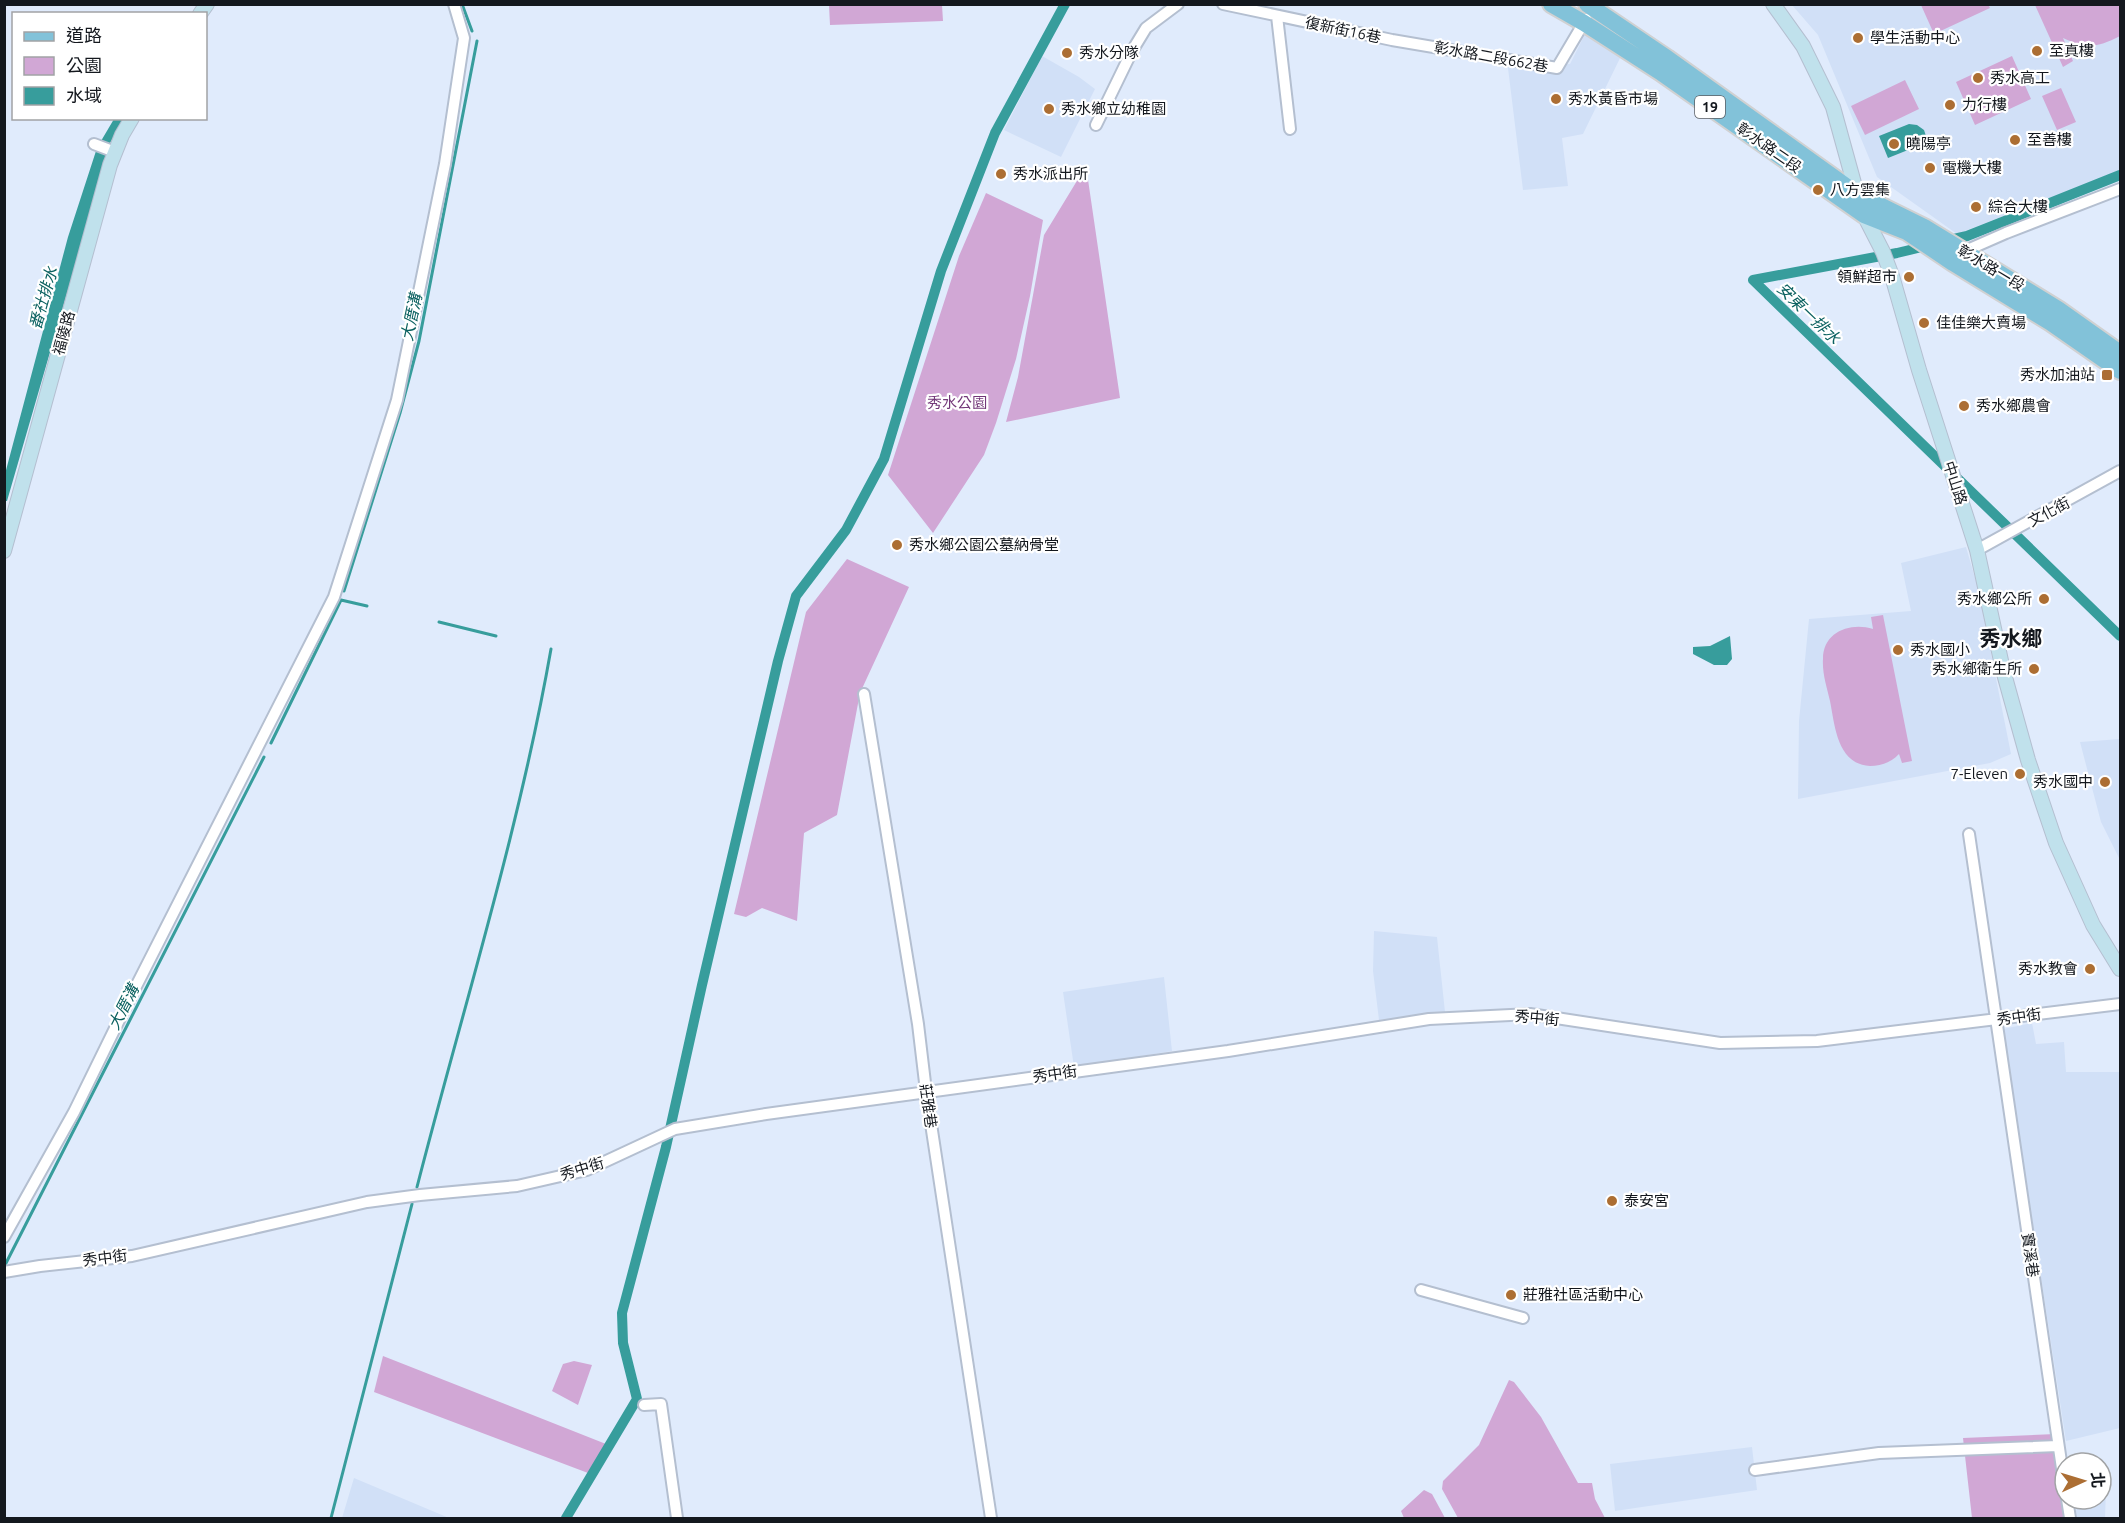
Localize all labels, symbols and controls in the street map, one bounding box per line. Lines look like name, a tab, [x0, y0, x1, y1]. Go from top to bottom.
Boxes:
legend	[12, 12, 207, 120]
street label: 復新街16巷	[1304, 13, 1382, 46]
text: 道路	[66, 25, 102, 45]
place label: 學生活動中心	[1870, 29, 1960, 46]
marker: 學生活動中心	[1851, 31, 1865, 45]
street label: 彰水路二段662巷	[1433, 38, 1549, 75]
place label: 至真樓	[2049, 42, 2094, 59]
place label: 秀水分隊	[1079, 44, 1139, 61]
marker: 至真樓	[2030, 44, 2044, 58]
marker: 秀水分隊	[1060, 46, 1074, 60]
text: 公園	[66, 55, 102, 75]
place label: 秀水高工	[1990, 69, 2050, 86]
marker: 秀水高工	[1971, 71, 1985, 85]
text: 水域	[66, 85, 102, 105]
place label: 秀水黃昏市場	[1568, 90, 1658, 107]
marker: 秀水黃昏市場	[1549, 92, 1563, 106]
road number: 19	[1695, 96, 1725, 118]
place label: 力行樓	[1962, 96, 2007, 113]
marker: 力行樓	[1943, 98, 1957, 112]
place label: 秀水鄉立幼稚園	[1061, 100, 1166, 117]
marker: 秀水鄉立幼稚園	[1042, 102, 1056, 116]
street label: 彰水路二段	[1734, 119, 1805, 176]
place label: 至善樓	[2027, 131, 2072, 148]
marker: 至善樓	[2008, 133, 2022, 147]
place label: 曉陽亭	[1906, 135, 1951, 152]
marker: 曉陽亭	[1887, 137, 1901, 151]
place label: 電機大樓	[1942, 159, 2002, 176]
marker: 電機大樓	[1923, 161, 1937, 175]
place label: 秀水派出所	[1013, 165, 1088, 182]
marker: 秀水派出所	[994, 167, 1008, 181]
place label: 八方雲集	[1830, 181, 1890, 198]
marker: 八方雲集	[1811, 183, 1825, 197]
place label: 綜合大樓	[1988, 198, 2048, 215]
marker: 綜合大樓	[1969, 200, 1983, 214]
street label: 彰水路一段	[1955, 241, 2028, 294]
water label: 番社排水	[26, 264, 61, 331]
place label: 領鮮超市	[1837, 268, 1897, 285]
marker: 領鮮超市	[1902, 270, 1916, 284]
water label: 安東一排水	[1774, 279, 1845, 348]
water label: 大厝溝	[397, 290, 425, 342]
street label: 福陵路	[49, 309, 78, 357]
place label: 佳佳樂大賣場	[1936, 314, 2026, 331]
marker: 佳佳樂大賣場	[1917, 316, 1931, 330]
place label: 秀水加油站	[2020, 366, 2095, 383]
marker: 秀水加油站	[2100, 368, 2114, 382]
park label: 秀水公園	[927, 394, 987, 411]
place label: 秀水鄉農會	[1976, 397, 2051, 414]
marker: 秀水鄉農會	[1957, 399, 1971, 413]
street label: 中山路	[1940, 459, 1971, 507]
street label: 文化街	[2025, 493, 2073, 530]
place label: 秀水鄉公園公墓納骨堂	[909, 536, 1059, 553]
marker: 秀水鄉公園公墓納骨堂	[890, 538, 904, 552]
place label: 秀水鄉公所	[1957, 590, 2032, 607]
marker: 秀水鄉公所	[2037, 592, 2051, 606]
district label: 秀水鄉	[1980, 626, 2043, 650]
place label: 秀水國小	[1910, 641, 1970, 658]
marker: 秀水國小	[1891, 643, 1905, 657]
place label: 秀水鄉衛生所	[1932, 660, 2022, 677]
marker: 秀水鄉衛生所	[2027, 662, 2041, 676]
place label: 7-Eleven	[1950, 765, 2008, 782]
marker: 7-Eleven	[2013, 767, 2027, 781]
place label: 秀水國中	[2033, 773, 2093, 790]
marker: 秀水國中	[2098, 775, 2112, 789]
place label: 秀水教會	[2018, 960, 2078, 977]
marker: 秀水教會	[2083, 962, 2097, 976]
water label: 大厝溝	[104, 980, 143, 1032]
street label: 秀中街	[1995, 1005, 2042, 1028]
street label: 秀中街	[1514, 1007, 1560, 1028]
street label: 秀中街	[1031, 1062, 1078, 1085]
street label: 莊雅巷	[917, 1082, 940, 1129]
street label: 秀中街	[558, 1154, 606, 1183]
place label: 泰安宮	[1624, 1192, 1669, 1209]
marker: 泰安宮	[1605, 1194, 1619, 1208]
street label: 寶溪巷	[2019, 1231, 2042, 1278]
street label: 秀中街	[82, 1246, 128, 1269]
place label: 莊雅社區活動中心	[1523, 1286, 1643, 1303]
marker: 莊雅社區活動中心	[1504, 1288, 1518, 1302]
north arrow	[2053, 1451, 2113, 1511]
text: 北	[2088, 1471, 2108, 1489]

